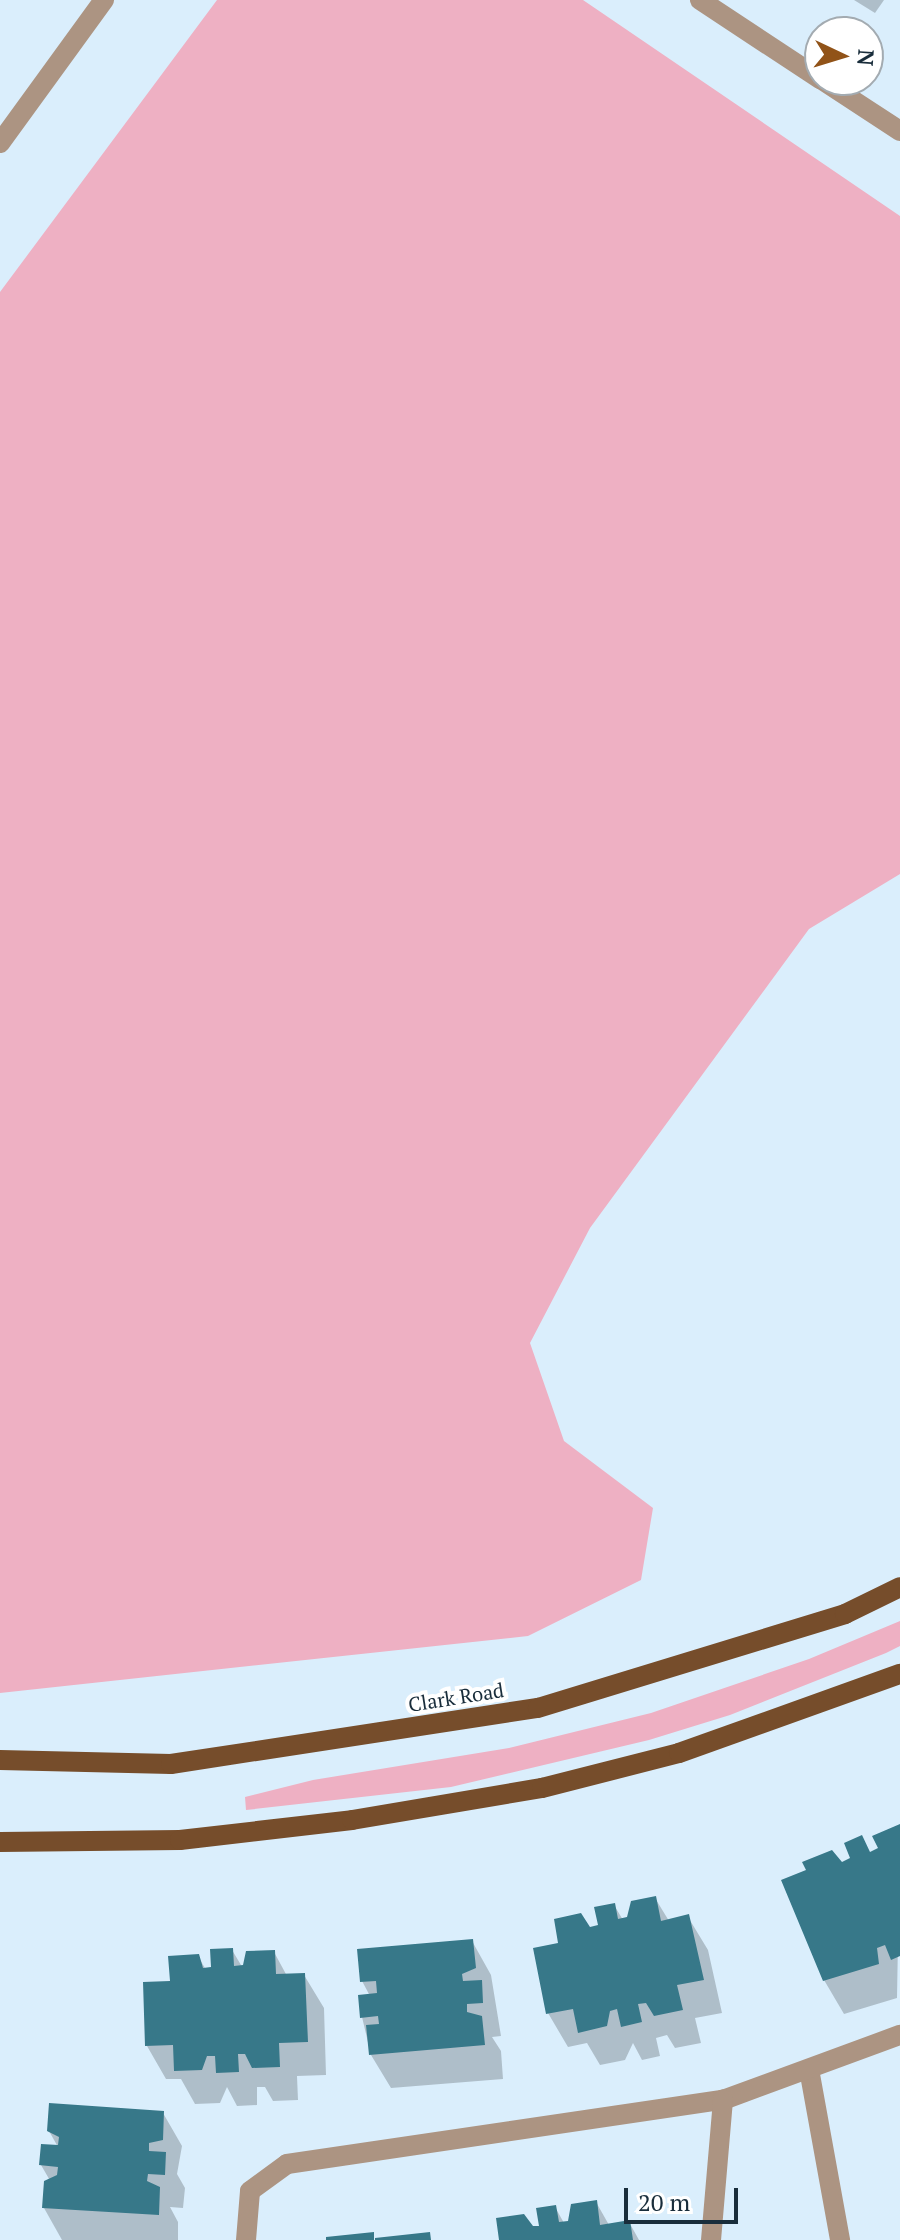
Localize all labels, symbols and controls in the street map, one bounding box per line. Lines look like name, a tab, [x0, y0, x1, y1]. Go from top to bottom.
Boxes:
north arrow	[804, 16, 884, 96]
text: N	[851, 48, 881, 67]
street label: Clark Road	[406, 1678, 506, 1716]
scale bar	[628, 2172, 742, 2222]
text: 20 m	[638, 2186, 690, 2218]

